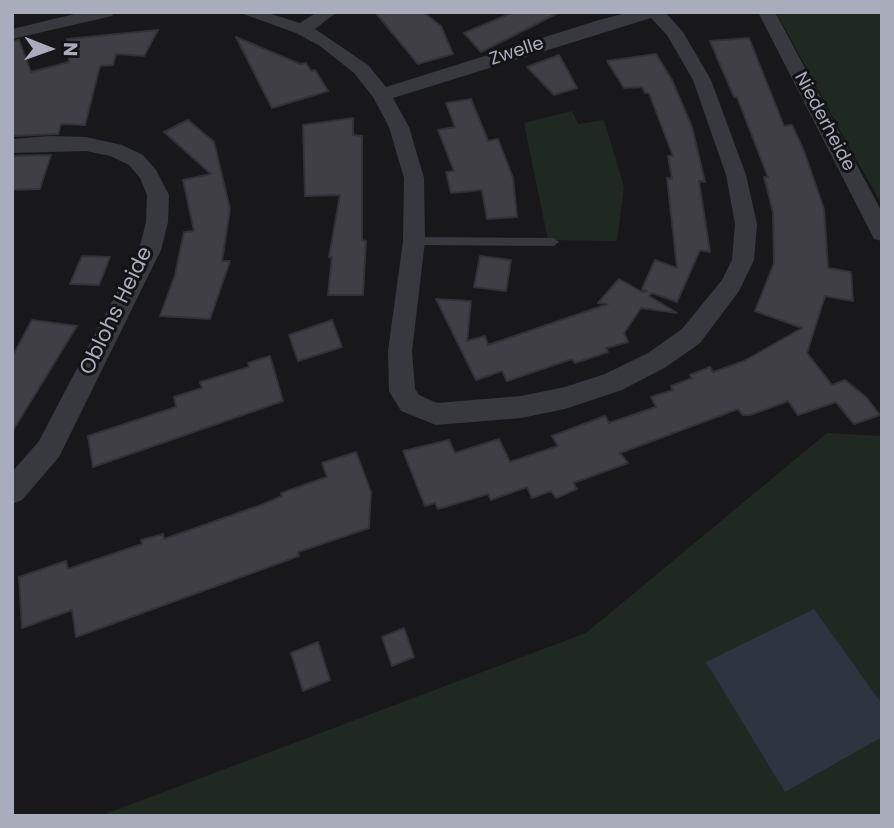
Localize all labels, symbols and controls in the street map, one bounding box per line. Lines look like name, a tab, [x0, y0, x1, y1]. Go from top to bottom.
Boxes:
north arrow	[14, 14, 84, 84]
street label: Zwelle	[487, 33, 547, 71]
text: N	[57, 42, 84, 57]
street label: Niederheide	[789, 69, 859, 175]
street label: Oblohs Heide	[75, 243, 159, 379]

